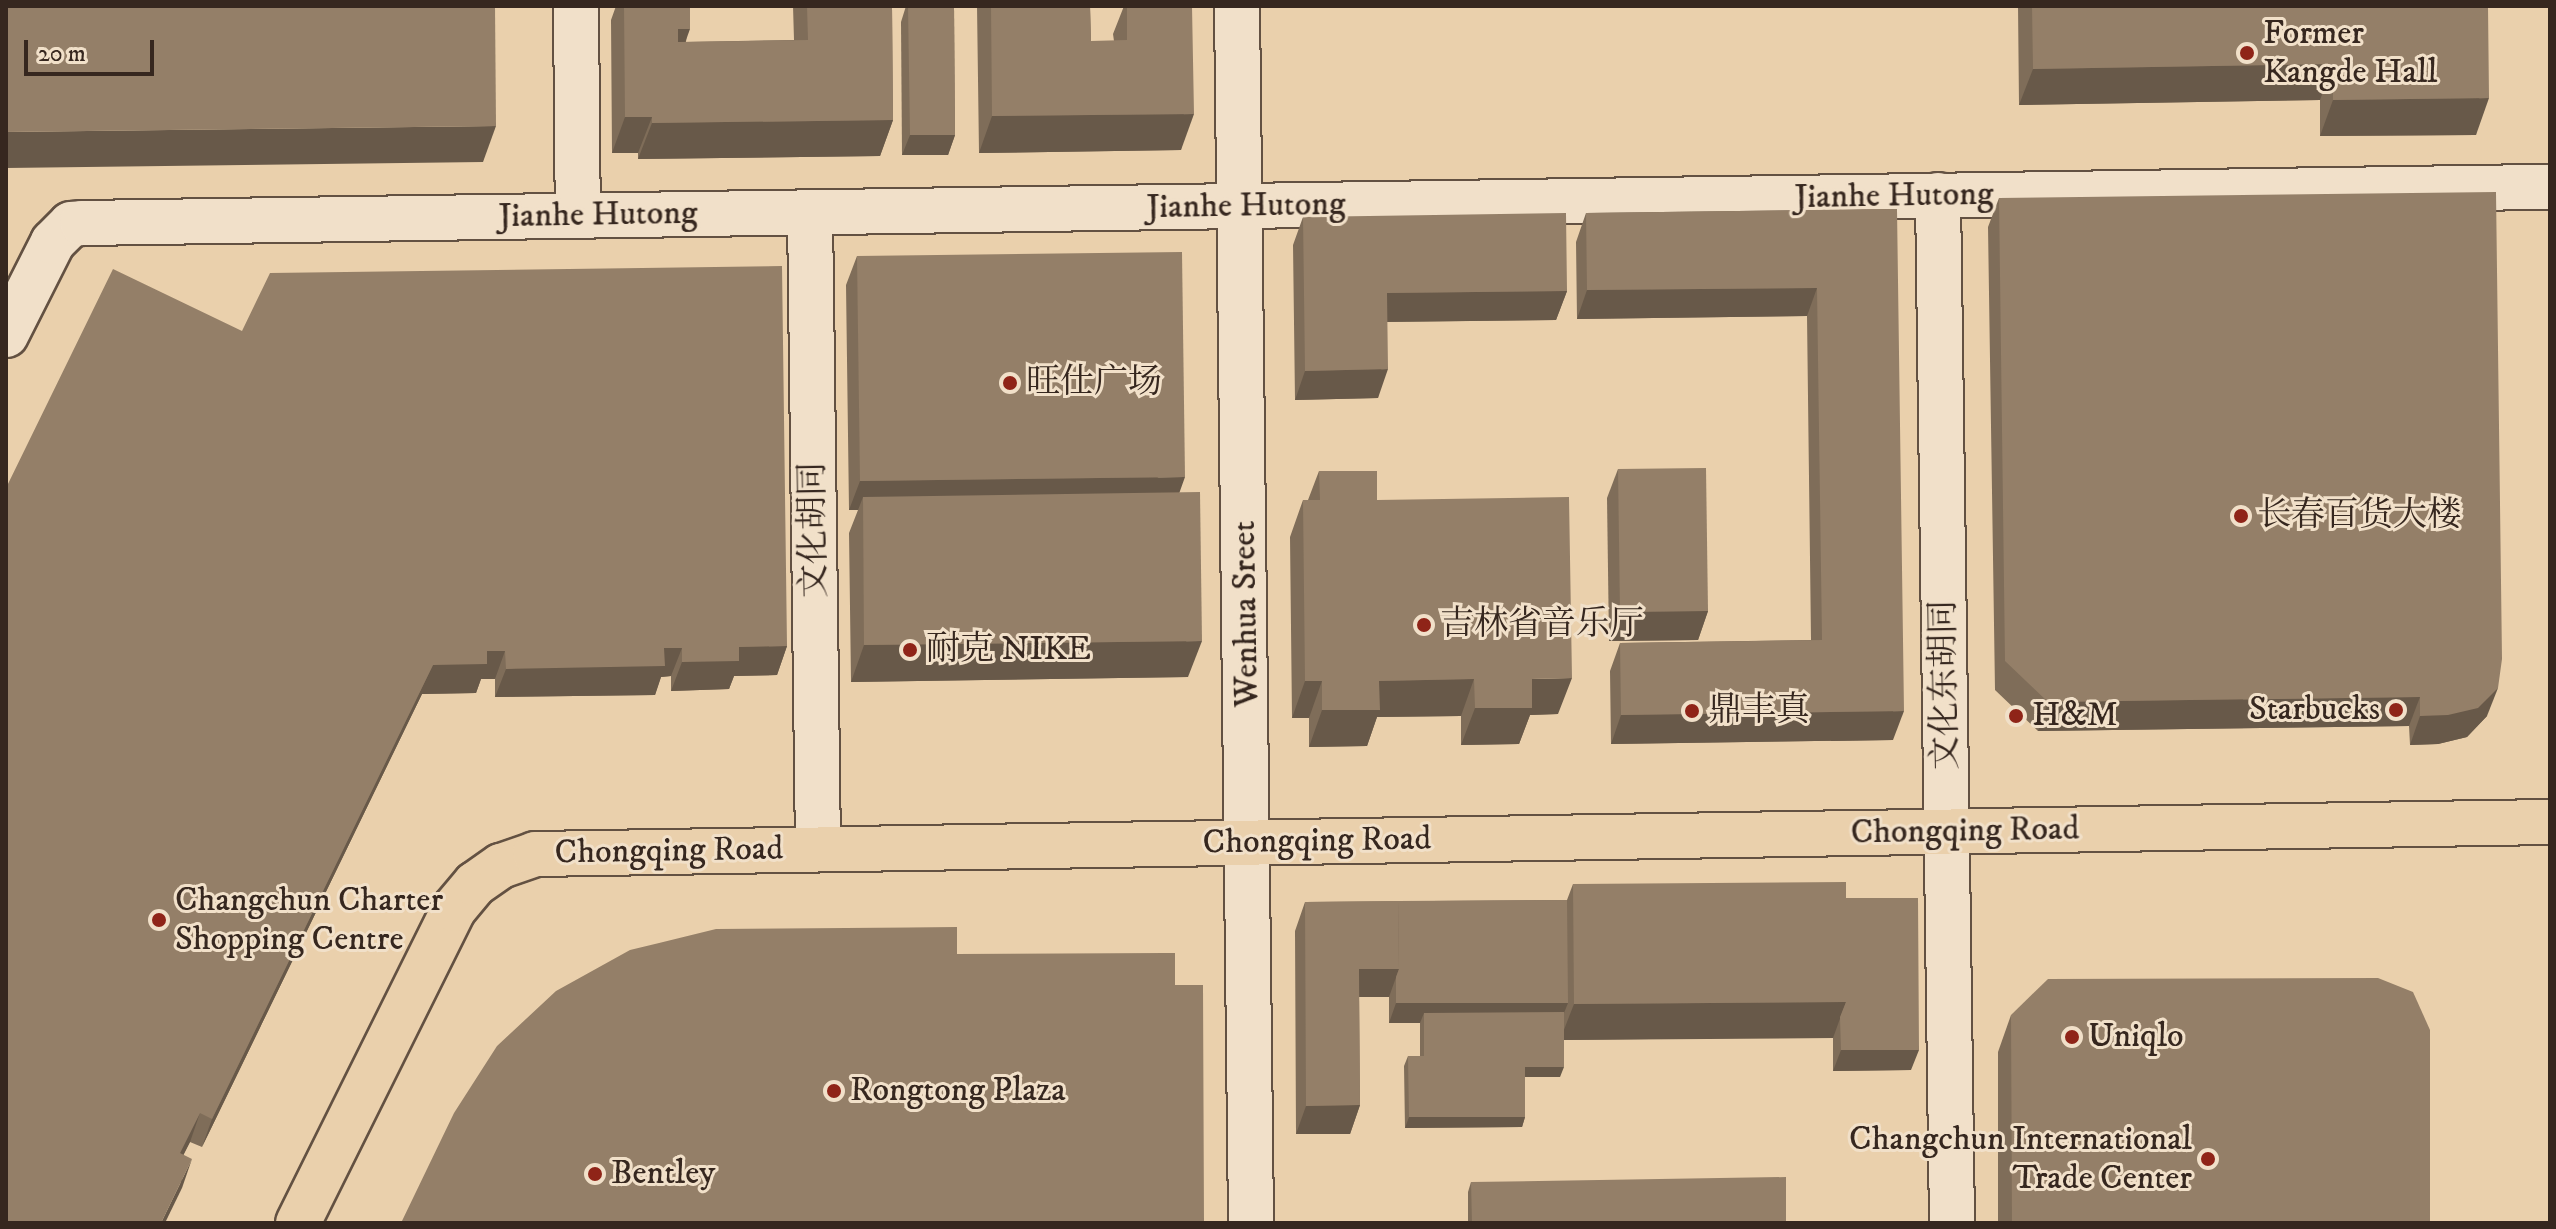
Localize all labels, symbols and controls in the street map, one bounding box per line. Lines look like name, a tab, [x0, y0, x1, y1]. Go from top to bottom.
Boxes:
place label: Former Kangde Hall	[2263, 13, 2437, 92]
scale bar	[28, 24, 158, 74]
text: 20 m	[38, 39, 86, 69]
marker: Former Kangde Hall	[2238, 44, 2256, 62]
street label: Jianhe Hutong	[1794, 174, 1994, 218]
street label: Jianhe Hutong	[1146, 184, 1346, 228]
street label: Jianhe Hutong	[498, 193, 698, 237]
place label: 旺仕广场	[1026, 363, 1162, 403]
marker: 旺仕广场	[1001, 374, 1019, 392]
street label: 文化胡同	[792, 462, 836, 598]
place label: 长春百货大楼	[2257, 496, 2461, 536]
marker: 长春百货大楼	[2232, 507, 2250, 525]
street label: Wenhua Sreet	[1224, 520, 1268, 708]
street label: 文化东胡同	[1923, 600, 1967, 770]
place label: 吉林省音乐厅	[1440, 605, 1644, 645]
marker: 吉林省音乐厅	[1415, 616, 1433, 634]
place label: 耐克 NIKE	[926, 630, 1091, 670]
marker: 耐克 NIKE	[901, 641, 919, 659]
place label: Starbucks	[2249, 690, 2380, 730]
place label: 鼎丰真	[1708, 691, 1810, 731]
place label: H&M	[2032, 696, 2118, 736]
marker: Starbucks	[2387, 701, 2405, 719]
marker: 鼎丰真	[1683, 702, 1701, 720]
marker: H&M	[2007, 707, 2025, 725]
street label: Chongqing Road	[1850, 809, 2080, 853]
street label: Chongqing Road	[1202, 819, 1432, 863]
street label: Chongqing Road	[554, 829, 784, 873]
place label: Changchun Charter Shopping Centre	[175, 880, 443, 960]
marker: Changchun Charter Shopping Centre	[150, 911, 168, 929]
place label: Uniqlo	[2088, 1017, 2184, 1057]
marker: Uniqlo	[2063, 1028, 2081, 1046]
place label: Rongtong Plaza	[850, 1071, 1066, 1111]
marker: Rongtong Plaza	[825, 1082, 843, 1100]
place label: Changchun International Trade Center	[1849, 1119, 2192, 1198]
marker: Changchun International Trade Center	[2199, 1150, 2217, 1168]
place label: Bentley	[611, 1154, 715, 1194]
marker: Bentley	[586, 1165, 604, 1183]

